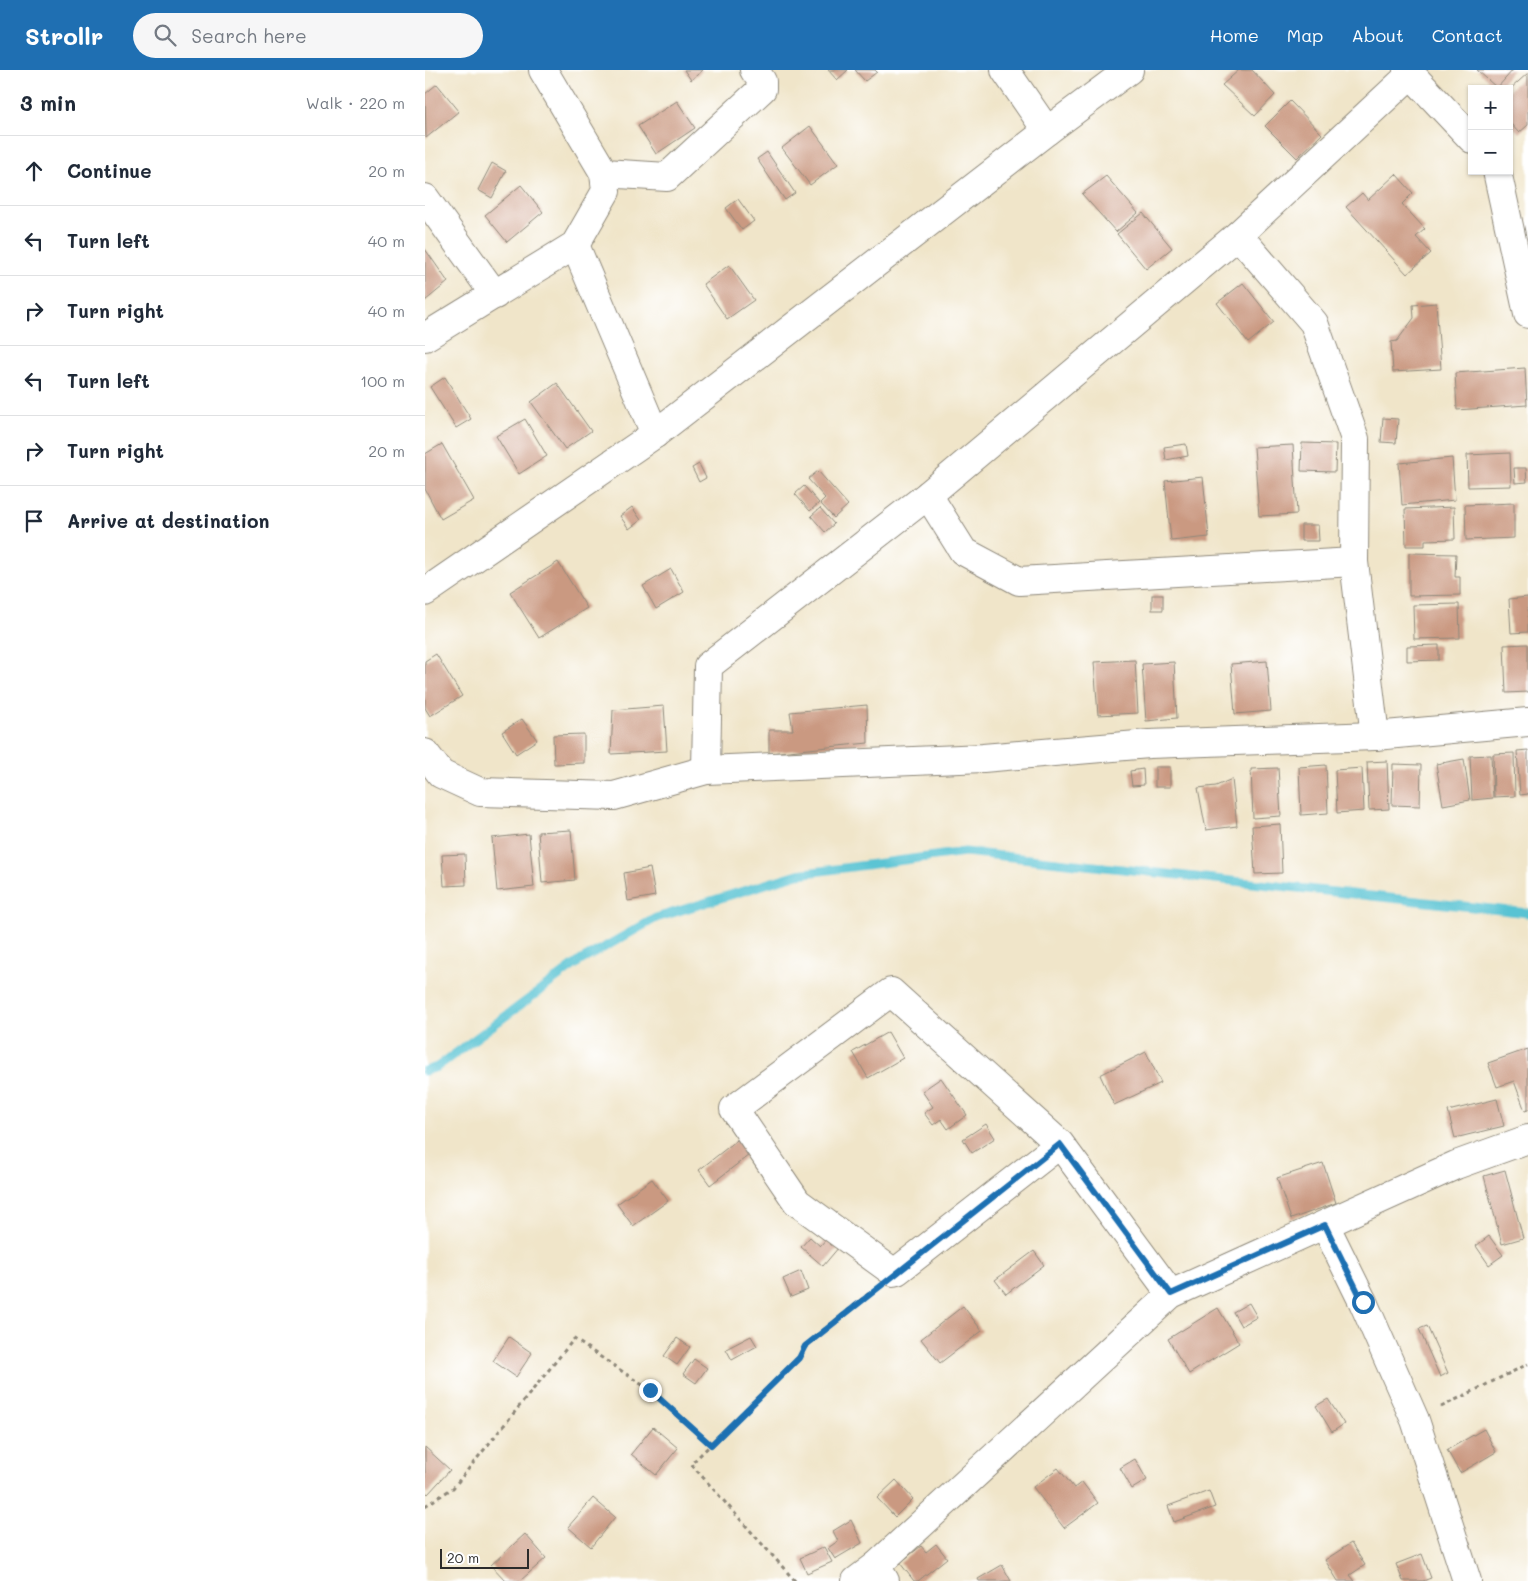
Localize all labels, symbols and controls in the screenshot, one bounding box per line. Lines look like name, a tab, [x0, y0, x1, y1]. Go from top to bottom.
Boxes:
search box	[133, 13, 483, 58]
text: Strollr	[25, 20, 103, 51]
icon: search	[151, 21, 179, 49]
text: Search here	[191, 23, 307, 48]
text: Home	[1210, 23, 1259, 47]
text: Map	[1287, 23, 1323, 47]
text: About	[1351, 23, 1404, 47]
text: Contact	[1432, 23, 1503, 47]
map controls	[1468, 85, 1513, 175]
button: +	[1468, 85, 1513, 130]
text: 3 min	[20, 89, 76, 116]
text: Walk · 220 m	[306, 92, 405, 113]
button: −	[1468, 130, 1513, 175]
icon: ahead	[20, 157, 48, 185]
text: Continue	[67, 158, 152, 183]
text: 20 m	[368, 160, 405, 181]
icon: left	[20, 227, 48, 255]
text: Turn left	[67, 228, 150, 253]
text: 40 m	[368, 230, 405, 251]
icon: right	[20, 297, 48, 325]
text: Turn right	[67, 298, 164, 323]
text: 40 m	[368, 300, 405, 321]
icon: left	[20, 367, 48, 395]
text: Turn left	[67, 368, 150, 393]
text: 100 m	[360, 370, 405, 391]
icon: right	[20, 437, 48, 465]
text: Turn right	[67, 438, 164, 463]
text: 20 m	[368, 440, 405, 461]
icon: arrive	[20, 507, 48, 535]
text: Arrive at destination	[67, 508, 270, 533]
route start	[1352, 1291, 1375, 1314]
route end	[639, 1379, 662, 1402]
scale bar	[440, 1546, 529, 1569]
text: 20 m	[447, 1548, 479, 1567]

